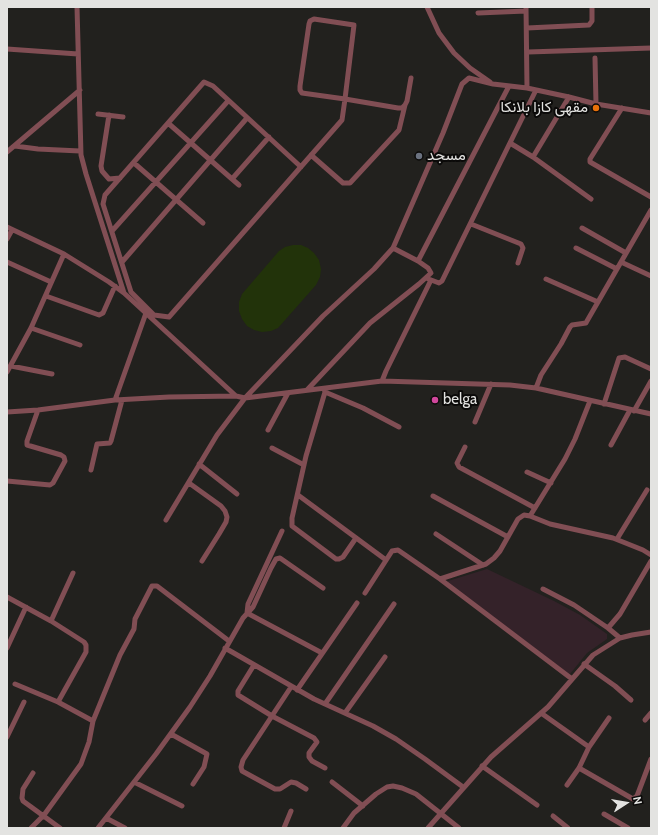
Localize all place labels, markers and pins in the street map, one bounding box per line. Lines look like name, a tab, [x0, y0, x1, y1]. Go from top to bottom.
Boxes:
place label: مقهى كازا بلانكا	[501, 99, 588, 117]
marker: مقهى كازا بلانكا	[591, 103, 601, 113]
place label: مسجد	[427, 147, 466, 165]
marker: مسجد	[414, 151, 424, 161]
place label: belga	[443, 391, 477, 409]
marker: belga	[430, 395, 440, 405]

